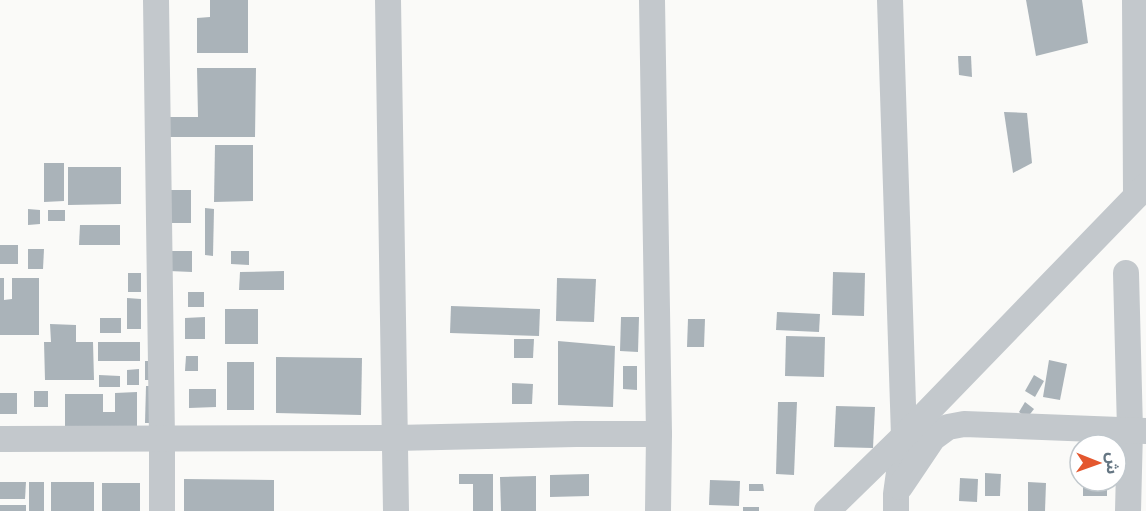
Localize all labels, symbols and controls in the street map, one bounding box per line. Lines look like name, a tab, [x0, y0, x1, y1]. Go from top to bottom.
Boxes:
north arrow	[1068, 433, 1128, 493]
text: ش	[1103, 452, 1123, 474]

